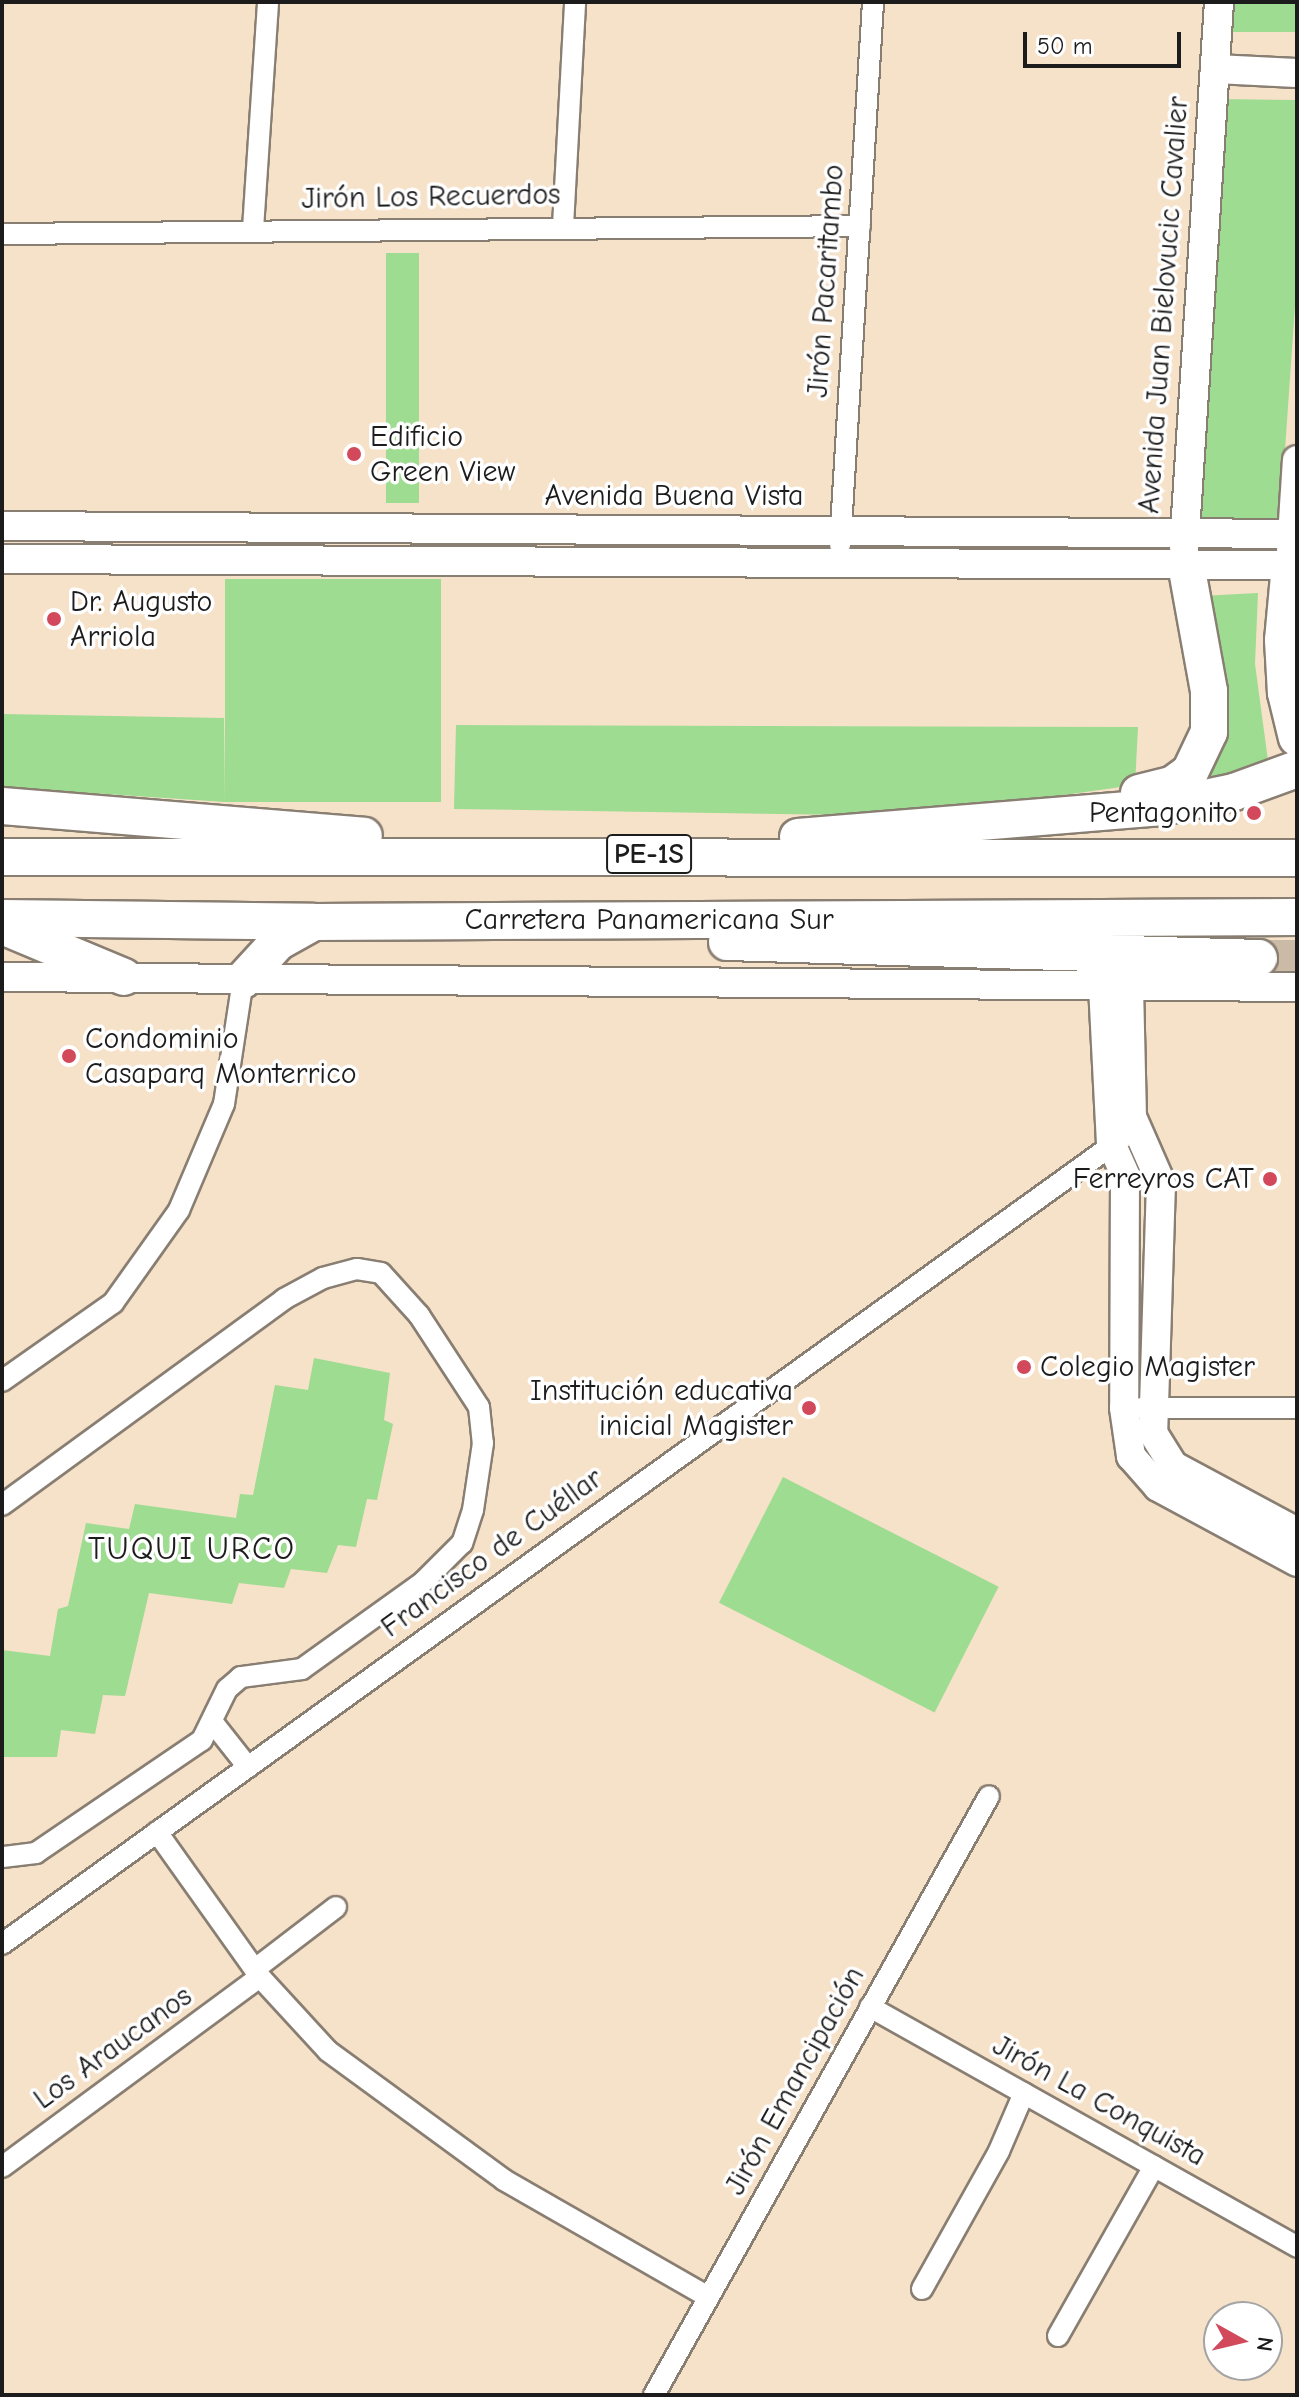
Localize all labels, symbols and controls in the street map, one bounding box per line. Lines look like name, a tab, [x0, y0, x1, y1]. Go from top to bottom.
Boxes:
scale bar	[1027, 16, 1185, 66]
text: 50 m	[1037, 32, 1093, 60]
street label: Avenida Juan Bielovucic Cavalier	[1131, 95, 1197, 515]
street label: Jirón Pacaritambo	[800, 163, 852, 399]
street label: Jirón Los Recuerdos	[301, 177, 561, 217]
place label: Edificio Green View	[370, 419, 515, 490]
marker: Edificio Green View	[345, 445, 363, 463]
street label: Avenida Buena Vista	[545, 478, 803, 514]
place label: Dr. Augusto Arriola	[70, 584, 212, 654]
marker: Dr. Augusto Arriola	[45, 610, 63, 628]
place label: Pentagonito	[1089, 795, 1238, 831]
marker: Pentagonito	[1245, 804, 1263, 822]
road number: PE-1S	[605, 830, 693, 878]
street label: Carretera Panamericana Sur	[464, 902, 834, 938]
place label: Condominio Casaparq Monterrico	[85, 1021, 356, 1092]
marker: Condominio Casaparq Monterrico	[60, 1047, 78, 1065]
place label: Ferreyros CAT	[1073, 1161, 1254, 1197]
marker: Ferreyros CAT	[1261, 1170, 1279, 1188]
place label: Colegio Magister	[1040, 1349, 1255, 1385]
marker: Colegio Magister	[1015, 1358, 1033, 1376]
place label: Institución educativa inicial Magister	[530, 1373, 793, 1444]
marker: Institución educativa inicial Magister	[800, 1399, 818, 1417]
street label: Francisco de Cuéllar	[374, 1461, 610, 1645]
district label: TUQUI URCO	[88, 1530, 296, 1568]
street label: Jirón Emancipación	[717, 1961, 873, 2201]
street label: Los Araucanos	[27, 1979, 199, 2117]
street label: Jirón La Conquista	[986, 2028, 1212, 2174]
north arrow	[1203, 2301, 1283, 2381]
text: N	[1251, 2335, 1279, 2353]

